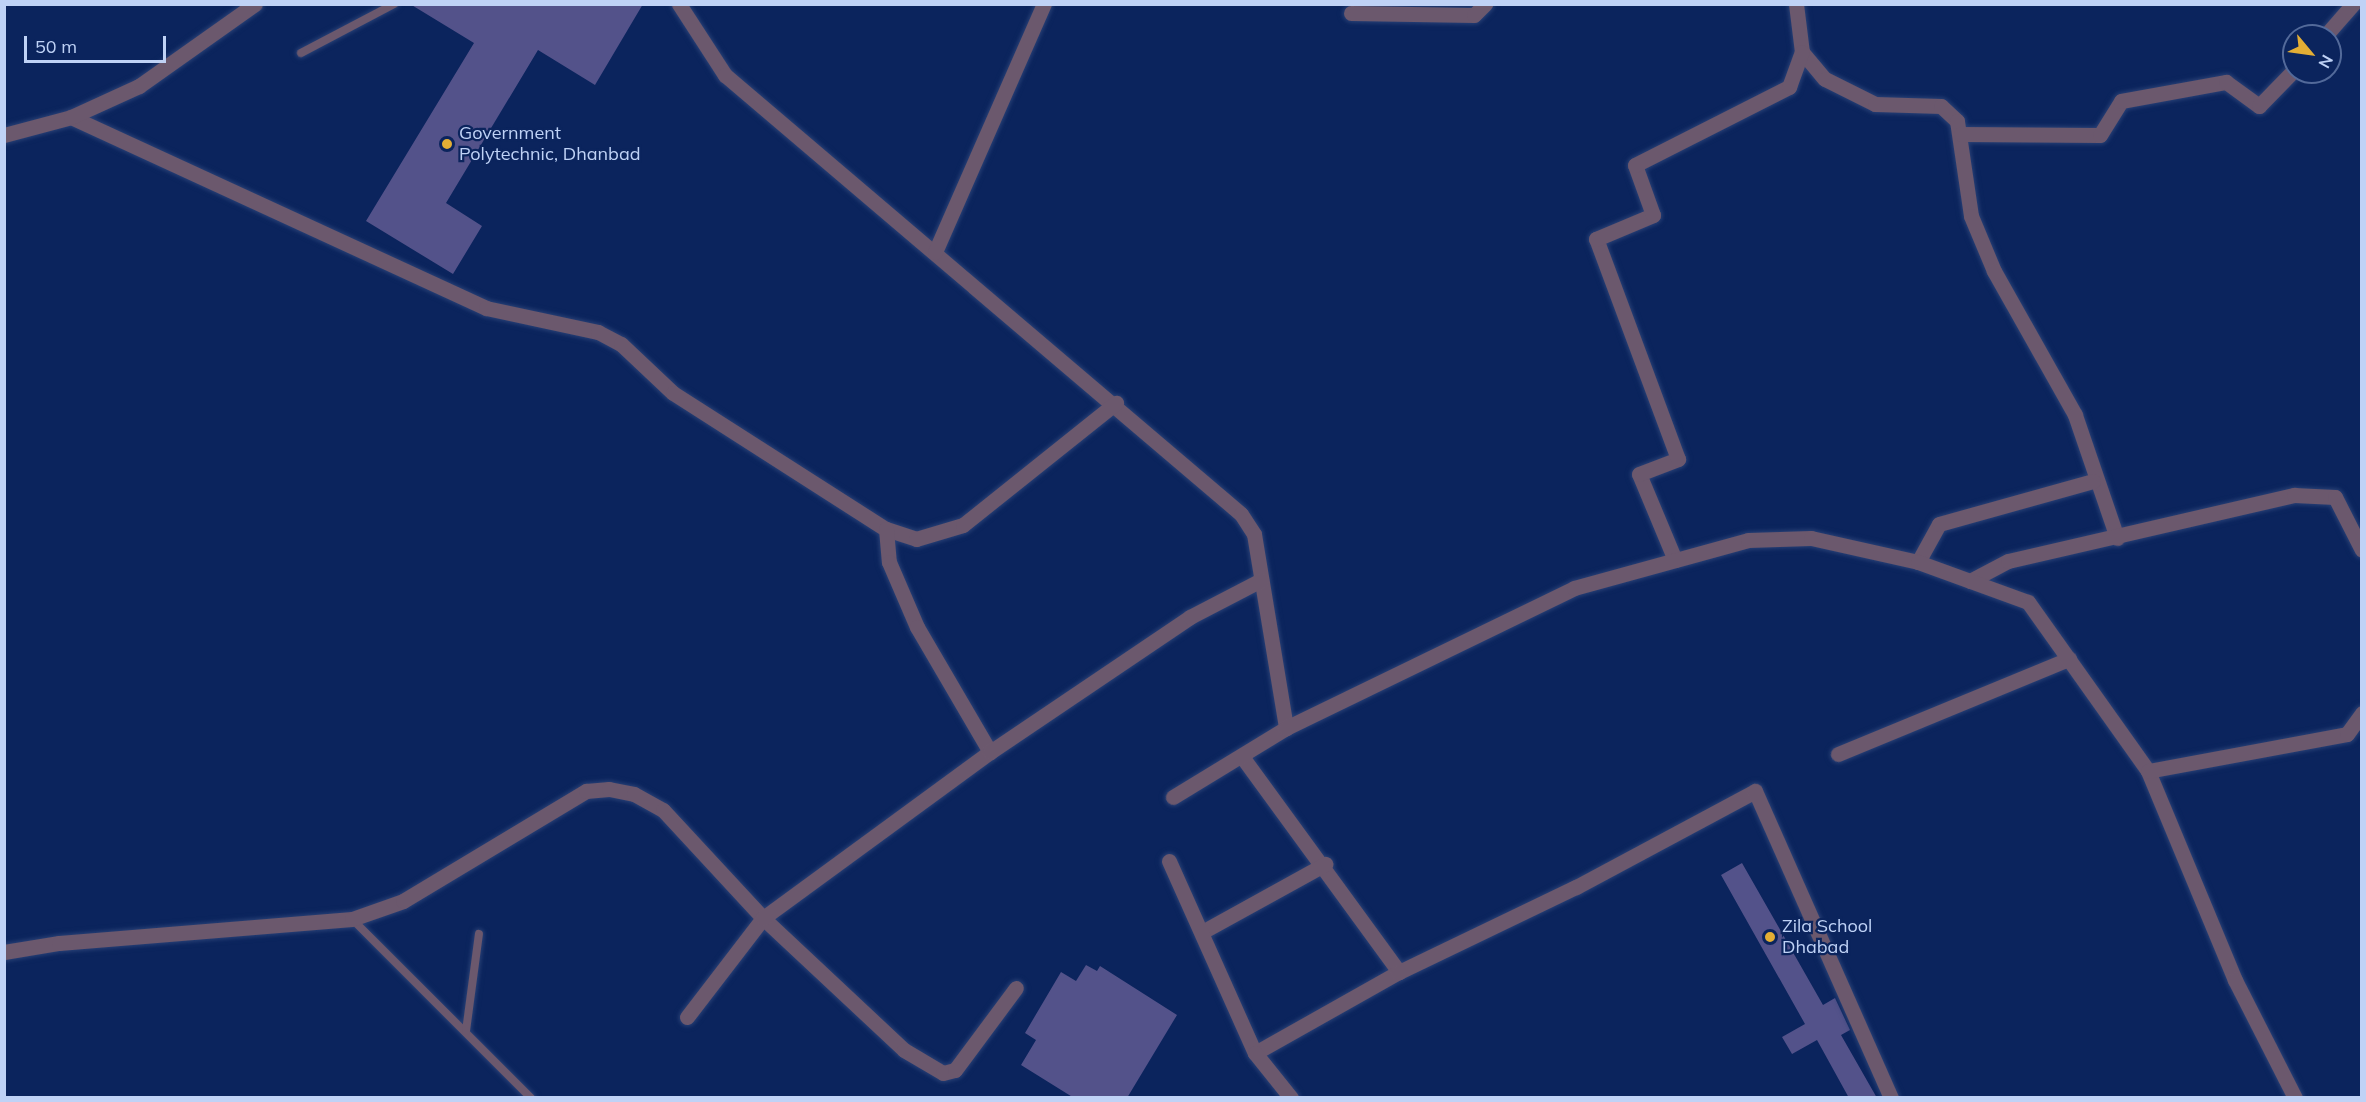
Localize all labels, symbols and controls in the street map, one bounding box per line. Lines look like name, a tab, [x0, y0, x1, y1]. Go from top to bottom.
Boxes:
scale bar	[27, 24, 170, 62]
north arrow	[2282, 24, 2342, 84]
text: 50 m	[35, 35, 77, 58]
text: N	[2314, 52, 2338, 72]
place label: Government Polytechnic, Dhanbad	[459, 123, 641, 166]
marker: Government Polytechnic, Dhanbad	[440, 137, 454, 151]
place label: Zila School Dhabad	[1782, 916, 1872, 958]
marker: Zila School Dhabad	[1763, 930, 1777, 944]

